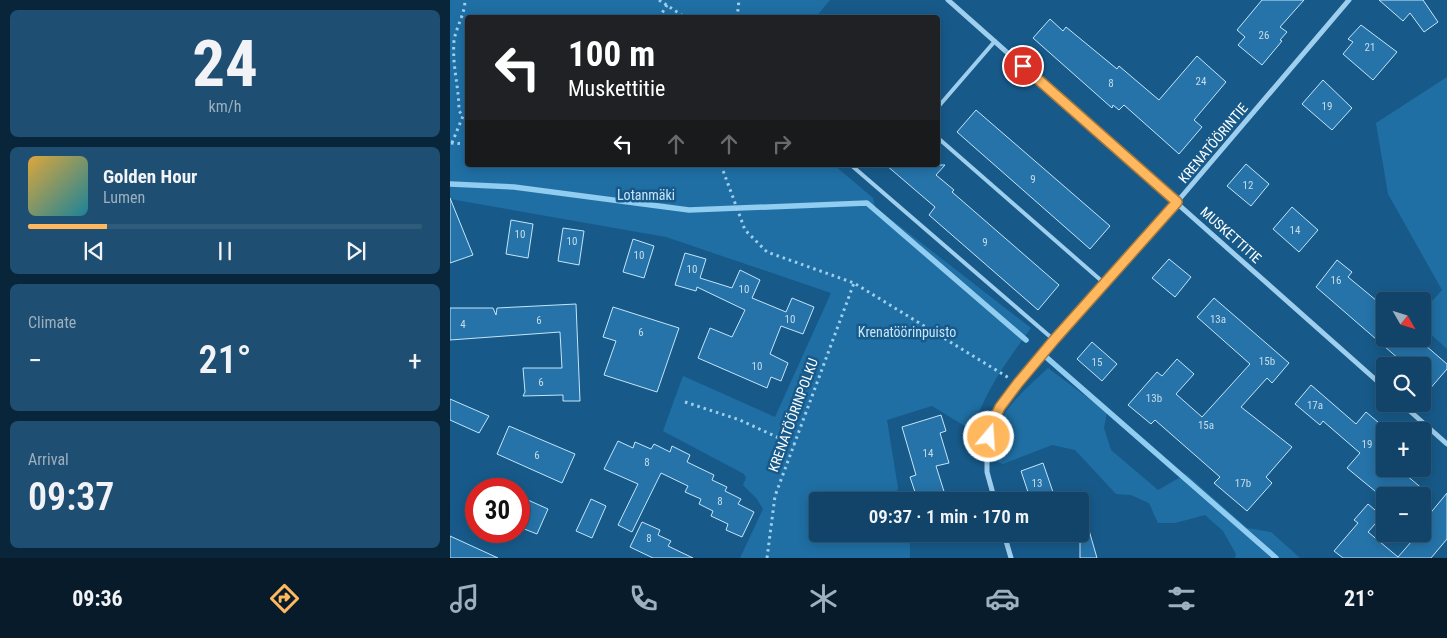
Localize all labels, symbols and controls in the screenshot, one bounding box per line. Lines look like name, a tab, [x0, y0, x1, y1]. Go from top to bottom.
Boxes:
text: 24	[192, 26, 258, 102]
house number: 26	[1259, 29, 1269, 42]
text: 100 m	[568, 34, 655, 75]
icon: left	[485, 35, 550, 100]
house number: 21	[1365, 41, 1375, 54]
pin	[1002, 45, 1044, 87]
icon: arrive	[1009, 52, 1037, 80]
house number: 24	[1196, 75, 1207, 88]
text: Muskettitie	[568, 76, 665, 101]
house number: 8	[1108, 77, 1114, 90]
text: km/h	[209, 97, 241, 116]
street label: KRENATÖÖRINTIE	[1175, 100, 1251, 186]
house number: 19	[1322, 100, 1332, 113]
icon: left	[609, 130, 637, 158]
icon: ahead	[662, 130, 690, 158]
icon: ahead	[715, 130, 743, 158]
icon: right	[768, 130, 796, 158]
text: Golden Hour	[103, 165, 197, 188]
house number: 9	[1030, 173, 1036, 186]
house number: 12	[1243, 179, 1253, 192]
park label: Lotanmäki	[617, 187, 675, 203]
text: Lumen	[103, 188, 145, 207]
street label: MUSKETTITIE	[1197, 204, 1265, 266]
house number: 14	[1290, 224, 1301, 237]
house number: 10	[515, 228, 525, 241]
house number: 10	[567, 235, 577, 248]
house number: 9	[982, 236, 988, 249]
icon: previous	[80, 237, 108, 265]
icon: pause	[211, 237, 239, 265]
icon: next	[342, 237, 370, 265]
house number: 10	[634, 249, 644, 262]
house number: 10	[687, 263, 697, 276]
house number: 16	[1331, 274, 1341, 287]
house number: 10	[739, 283, 749, 296]
north arrow	[1376, 292, 1431, 348]
map controls	[1376, 292, 1431, 542]
text: Climate	[28, 313, 76, 332]
house number: 10	[785, 313, 795, 326]
house number: 13a	[1210, 313, 1226, 326]
house number: 6	[536, 314, 542, 327]
house number: 4	[460, 318, 466, 331]
park label: Krenatöörinpuisto	[858, 324, 956, 340]
house number: 6	[638, 326, 644, 339]
text: 21°	[199, 338, 251, 382]
text: −	[28, 344, 42, 377]
text: +	[408, 344, 422, 377]
house number: 15b	[1259, 355, 1275, 368]
street label: KRENATÖÖRINPOLKU	[765, 356, 821, 474]
house number: 15	[1092, 356, 1102, 369]
button: search	[1376, 357, 1431, 412]
house number: 10	[752, 360, 762, 373]
house number: 6	[538, 376, 544, 389]
house number: 13b	[1146, 392, 1162, 405]
house number: 17a	[1307, 399, 1323, 412]
position arrow	[962, 410, 1014, 462]
house number: 15a	[1198, 419, 1214, 432]
button: +	[1376, 422, 1431, 477]
house number: 19	[1362, 438, 1372, 451]
house number: 14	[923, 447, 934, 460]
house number: 6	[534, 449, 540, 462]
text: Arrival	[28, 450, 69, 469]
house number: 8	[644, 456, 650, 469]
text: 09:37	[28, 475, 114, 519]
house number: 13	[1032, 477, 1042, 490]
house number: 17b	[1235, 477, 1251, 490]
speed limit sign: 30	[465, 478, 530, 543]
button: −	[1376, 487, 1431, 542]
house number: 8	[717, 495, 723, 508]
text: 09:37 · 1 min · 170 m	[869, 505, 1029, 528]
house number: 8	[646, 532, 652, 545]
icon: directions	[267, 581, 302, 616]
icon: music	[447, 581, 482, 616]
icon: phone	[626, 581, 661, 616]
icon: climate	[806, 581, 841, 616]
icon: car	[985, 581, 1020, 616]
icon: filters	[1164, 581, 1199, 616]
text: 09:36	[72, 586, 123, 611]
text: 21°	[1344, 586, 1375, 611]

